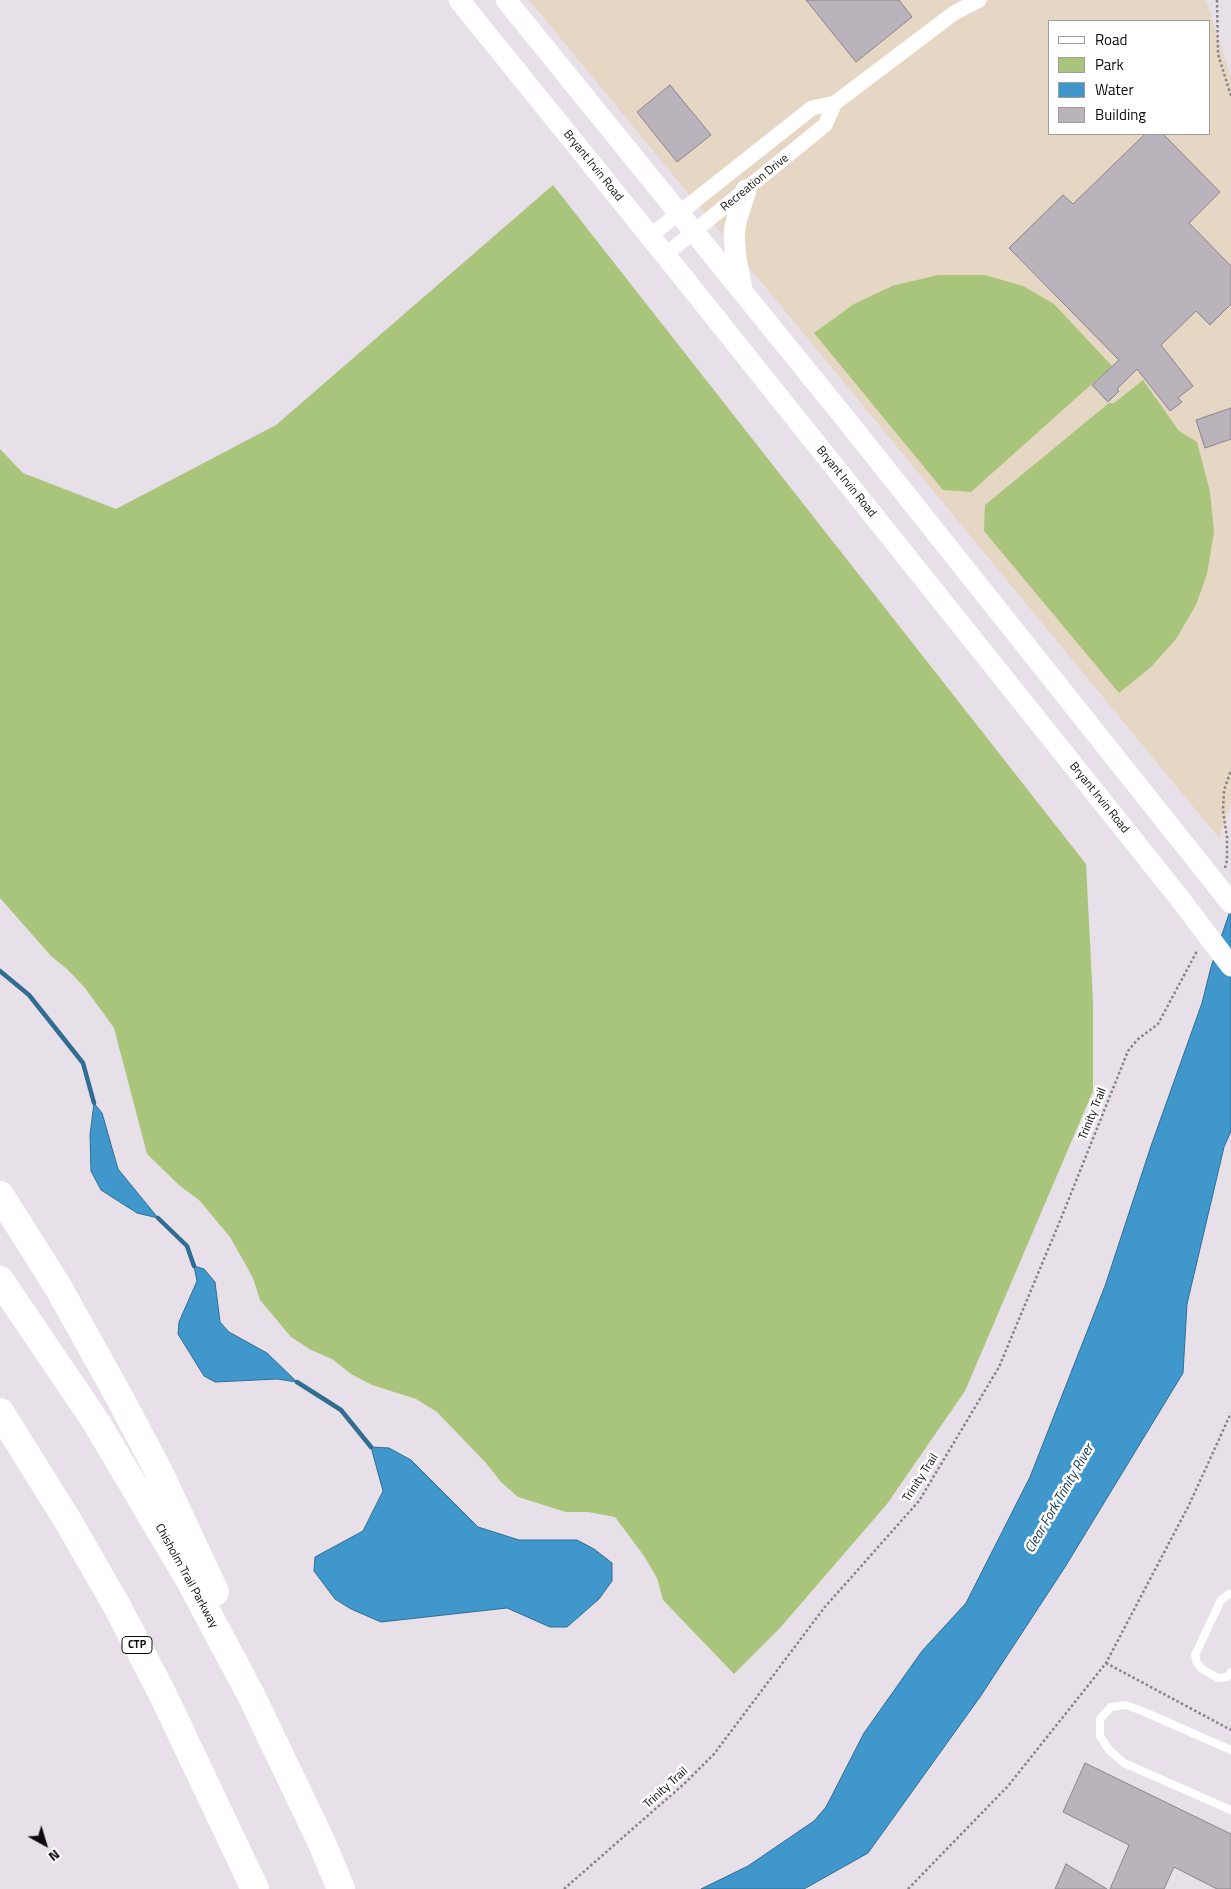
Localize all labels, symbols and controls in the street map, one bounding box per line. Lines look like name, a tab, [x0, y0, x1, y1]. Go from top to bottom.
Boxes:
legend	[1048, 20, 1211, 135]
text: Road	[1095, 28, 1127, 51]
text: Park	[1095, 53, 1124, 76]
text: Water	[1095, 78, 1134, 101]
text: Building	[1095, 103, 1146, 126]
street label: Bryant Irvin Road	[560, 128, 626, 204]
street label: Recreation Drive	[718, 151, 792, 215]
street label: Bryant Irvin Road	[813, 444, 879, 520]
street label: Bryant Irvin Road	[1066, 760, 1132, 836]
street label: Trinity Trail	[1076, 1086, 1110, 1142]
water label: Clear Fork Trinity River	[1022, 1442, 1098, 1556]
street label: Trinity Trail	[900, 1451, 942, 1505]
street label: Chisholm Trail Parkway	[151, 1521, 221, 1631]
road number: CTP	[122, 1636, 152, 1654]
street label: Trinity Trail	[641, 1764, 691, 1812]
north arrow	[20, 1819, 70, 1869]
text: N	[44, 1845, 65, 1867]

